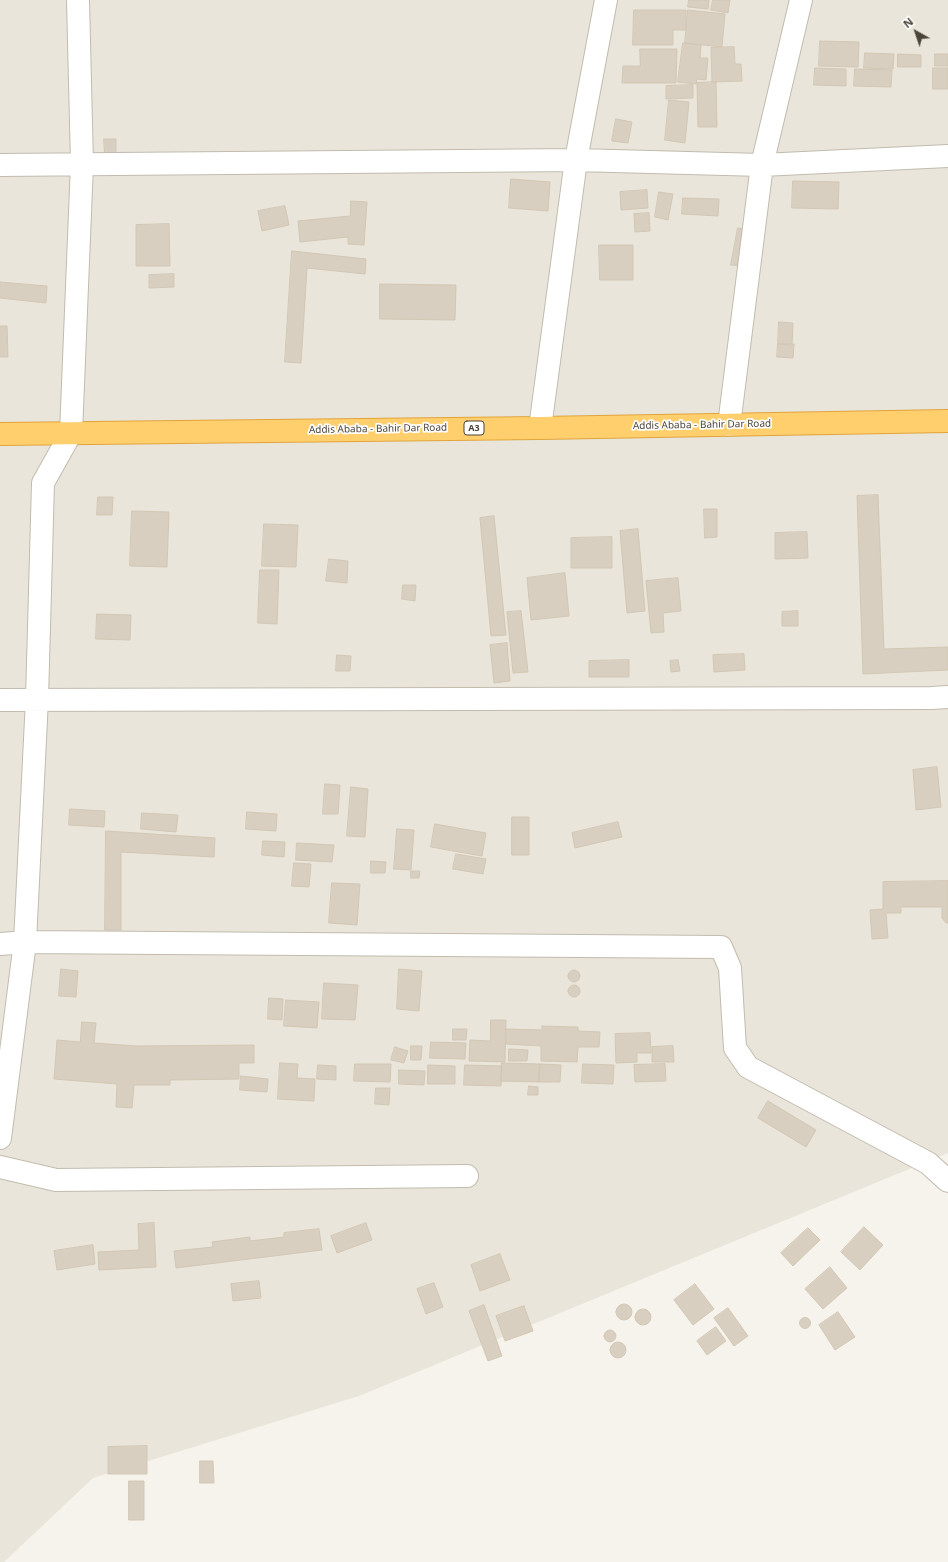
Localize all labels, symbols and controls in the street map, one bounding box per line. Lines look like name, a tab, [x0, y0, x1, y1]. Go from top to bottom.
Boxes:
north arrow	[896, 12, 936, 52]
text: N	[900, 14, 916, 31]
street label: Addis Ababa - Bahir Dar Road	[633, 418, 771, 432]
road number: A3	[464, 421, 484, 435]
street label: Addis Ababa - Bahir Dar Road	[309, 422, 447, 436]

